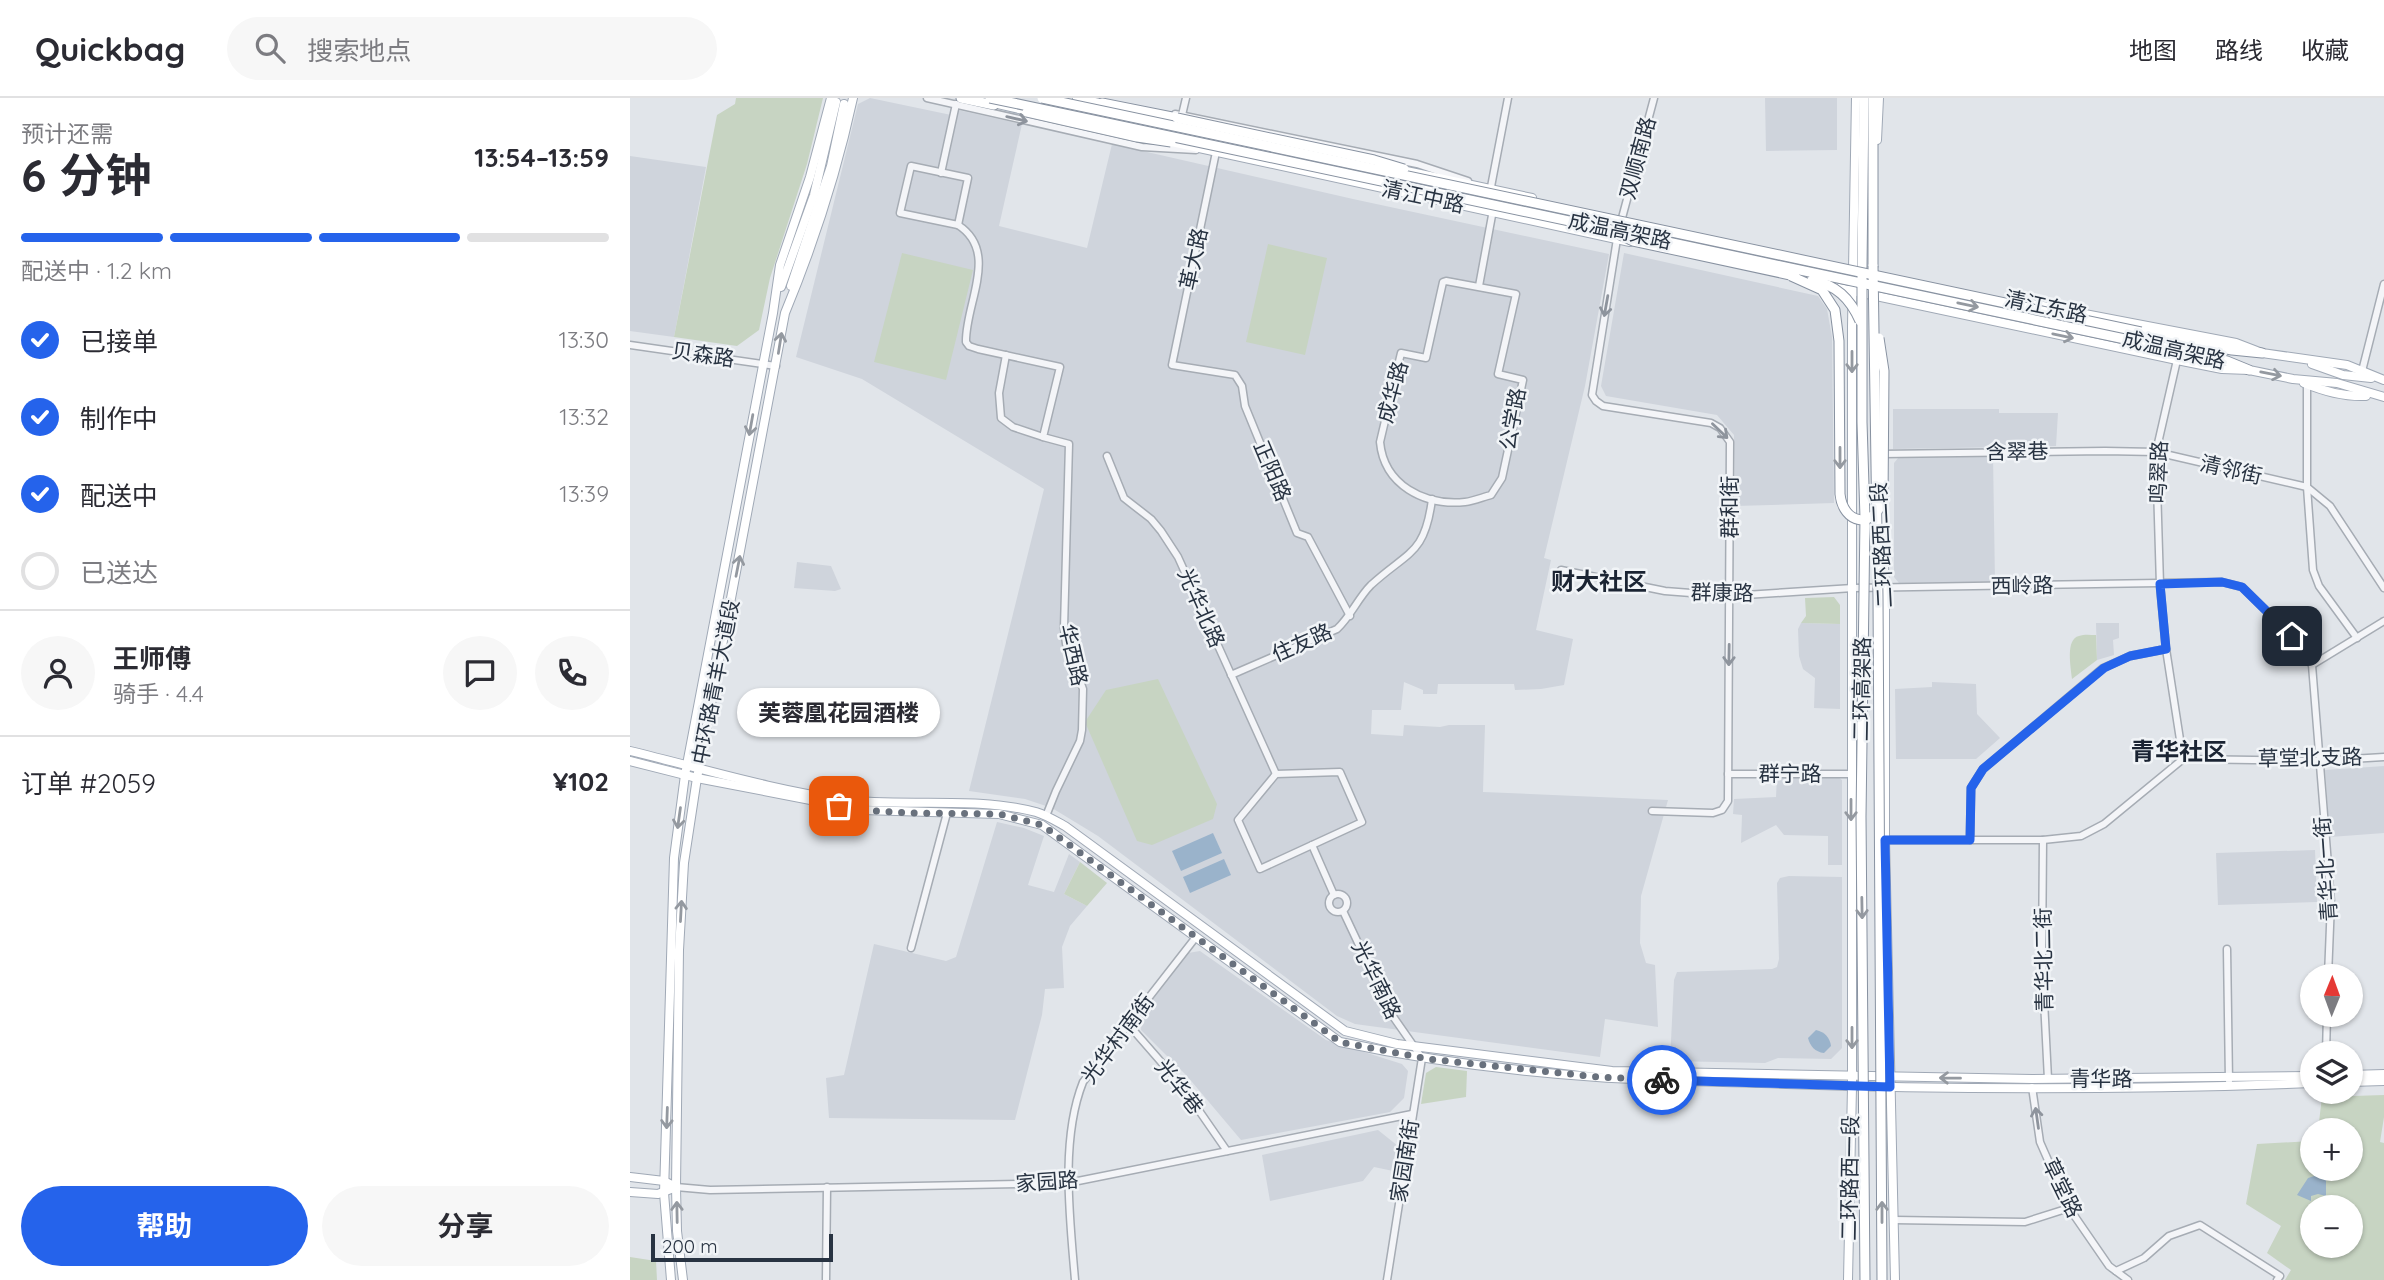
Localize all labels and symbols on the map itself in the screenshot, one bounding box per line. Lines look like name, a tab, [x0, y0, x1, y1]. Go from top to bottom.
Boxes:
one-way arrow	[1005, 112, 1028, 126]
street label: 双顺南路	[1614, 114, 1660, 202]
street label: 清江中路	[1379, 175, 1467, 217]
street label: 成温高架路	[1566, 206, 1674, 254]
street label: 革大路	[1174, 225, 1212, 292]
street label: 清江东路	[2002, 285, 2090, 327]
one-way arrow	[1598, 294, 1612, 317]
one-way arrow	[1956, 299, 1979, 313]
street label: 成温高架路	[2120, 325, 2228, 374]
one-way arrow	[2051, 330, 2074, 343]
one-way arrow	[774, 332, 787, 355]
street label: 贝森路	[670, 337, 736, 371]
one-way arrow	[1845, 350, 1859, 373]
street label: 成华路	[1371, 358, 1413, 426]
one-way arrow	[2259, 368, 2282, 381]
street label: 公学路	[1494, 386, 1530, 452]
one-way arrow	[744, 413, 757, 436]
one-way arrow	[1711, 423, 1728, 440]
street label: 正阳路	[1249, 437, 1297, 505]
street label: 含翠巷	[1985, 437, 2049, 465]
street label: 鸣翠路	[2144, 440, 2172, 504]
one-way arrow	[1833, 447, 1847, 470]
street label: 清邻街	[2198, 449, 2265, 489]
street label: 群和街	[1716, 476, 1742, 539]
street label: 二环路西二段	[1865, 481, 1897, 609]
one-way arrow	[732, 555, 745, 578]
street label: 光华北路	[1173, 564, 1231, 651]
district label: 财大社区	[1551, 566, 1647, 596]
street label: 西岭路	[1990, 571, 2054, 599]
street label: 群康路	[1690, 578, 1754, 606]
street label: 中环路青羊大道段	[686, 597, 744, 767]
pin	[2262, 606, 2322, 666]
street label: 住友路	[1268, 617, 1336, 667]
street label: 华西路	[1054, 621, 1094, 688]
street label: 二环高架路	[1847, 636, 1875, 742]
one-way arrow	[1723, 643, 1736, 666]
callout: 芙蓉凰花园酒楼	[738, 687, 940, 736]
district label: 青华社区	[2131, 736, 2227, 766]
street label: 草堂北支路	[2257, 743, 2363, 771]
street label: 群宁路	[1759, 760, 1822, 786]
pin	[809, 776, 869, 836]
one-way arrow	[1844, 798, 1858, 821]
one-way arrow	[673, 806, 686, 829]
street label: 青华北一街	[2308, 816, 2342, 922]
one-way arrow	[1855, 896, 1869, 919]
one-way arrow	[674, 900, 687, 923]
street label: 青华北二街	[2029, 907, 2057, 1013]
street label: 光华南路	[1347, 936, 1407, 1023]
north arrow	[2300, 964, 2362, 1027]
street label: 光华村南街	[1075, 989, 1159, 1088]
one-way arrow	[1845, 1026, 1859, 1049]
courier	[1627, 1045, 1697, 1115]
street label: 光华巷	[1150, 1054, 1209, 1119]
street label: 青华路	[2070, 1065, 2133, 1091]
one-way arrow	[1938, 1071, 1961, 1085]
one-way arrow	[661, 1106, 674, 1129]
one-way arrow	[2030, 1107, 2043, 1129]
street label: 二环路西一段	[1835, 1115, 1863, 1241]
street label: 家园南街	[1385, 1117, 1423, 1204]
street label: 草堂路	[2037, 1154, 2088, 1222]
street label: 家园路	[1015, 1166, 1079, 1196]
one-way arrow	[670, 1201, 684, 1224]
one-way arrow	[1875, 1201, 1889, 1224]
scale bar	[651, 1231, 833, 1263]

